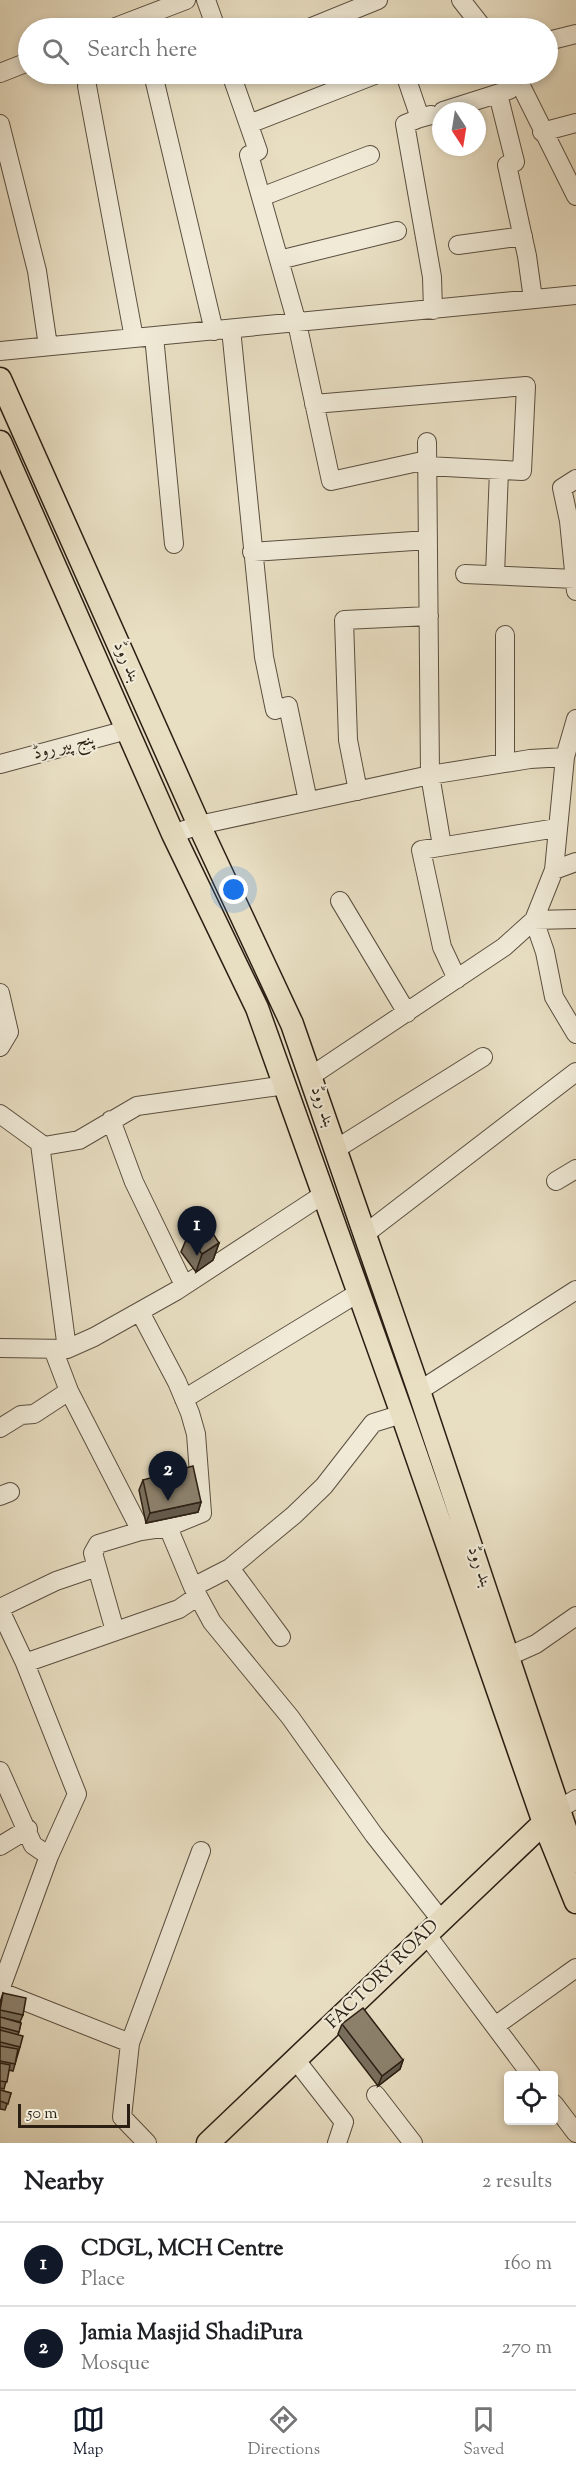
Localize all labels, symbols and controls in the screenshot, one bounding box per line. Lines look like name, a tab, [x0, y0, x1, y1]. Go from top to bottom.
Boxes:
search box	[18, 18, 558, 84]
icon: search	[39, 35, 72, 68]
text: Search here	[87, 35, 197, 67]
north arrow	[432, 102, 486, 156]
street label: بند روڈ	[106, 637, 146, 687]
street label: پنج پیر روڈ	[30, 726, 98, 769]
your location	[219, 875, 248, 904]
street label: بند روڈ	[303, 1083, 341, 1131]
pin: 1	[178, 1206, 216, 1256]
pin: 2	[148, 1452, 188, 1501]
street label: بند روڈ	[460, 1543, 498, 1591]
street label: FACTORY ROAD	[321, 1914, 445, 2036]
map controls	[504, 2071, 558, 2125]
button: locate	[504, 2071, 558, 2125]
scale bar	[18, 2101, 130, 2128]
text: 50 m	[27, 2103, 58, 2126]
text: Nearby	[24, 2164, 104, 2201]
text: 2 results	[482, 2168, 552, 2197]
text: CDGL, MCH Centre	[81, 2234, 284, 2266]
text: 1	[40, 2250, 47, 2279]
text: 160 m	[504, 2250, 552, 2279]
text: Place	[81, 2266, 125, 2295]
text: Jamia Masjid ShadiPura	[81, 2318, 303, 2350]
text: 2	[39, 2334, 48, 2363]
text: 270 m	[502, 2334, 552, 2363]
text: Mosque	[81, 2350, 150, 2379]
tab: Map	[72, 2403, 105, 2462]
tab: Directions	[248, 2403, 320, 2462]
tab: Saved	[463, 2403, 504, 2462]

